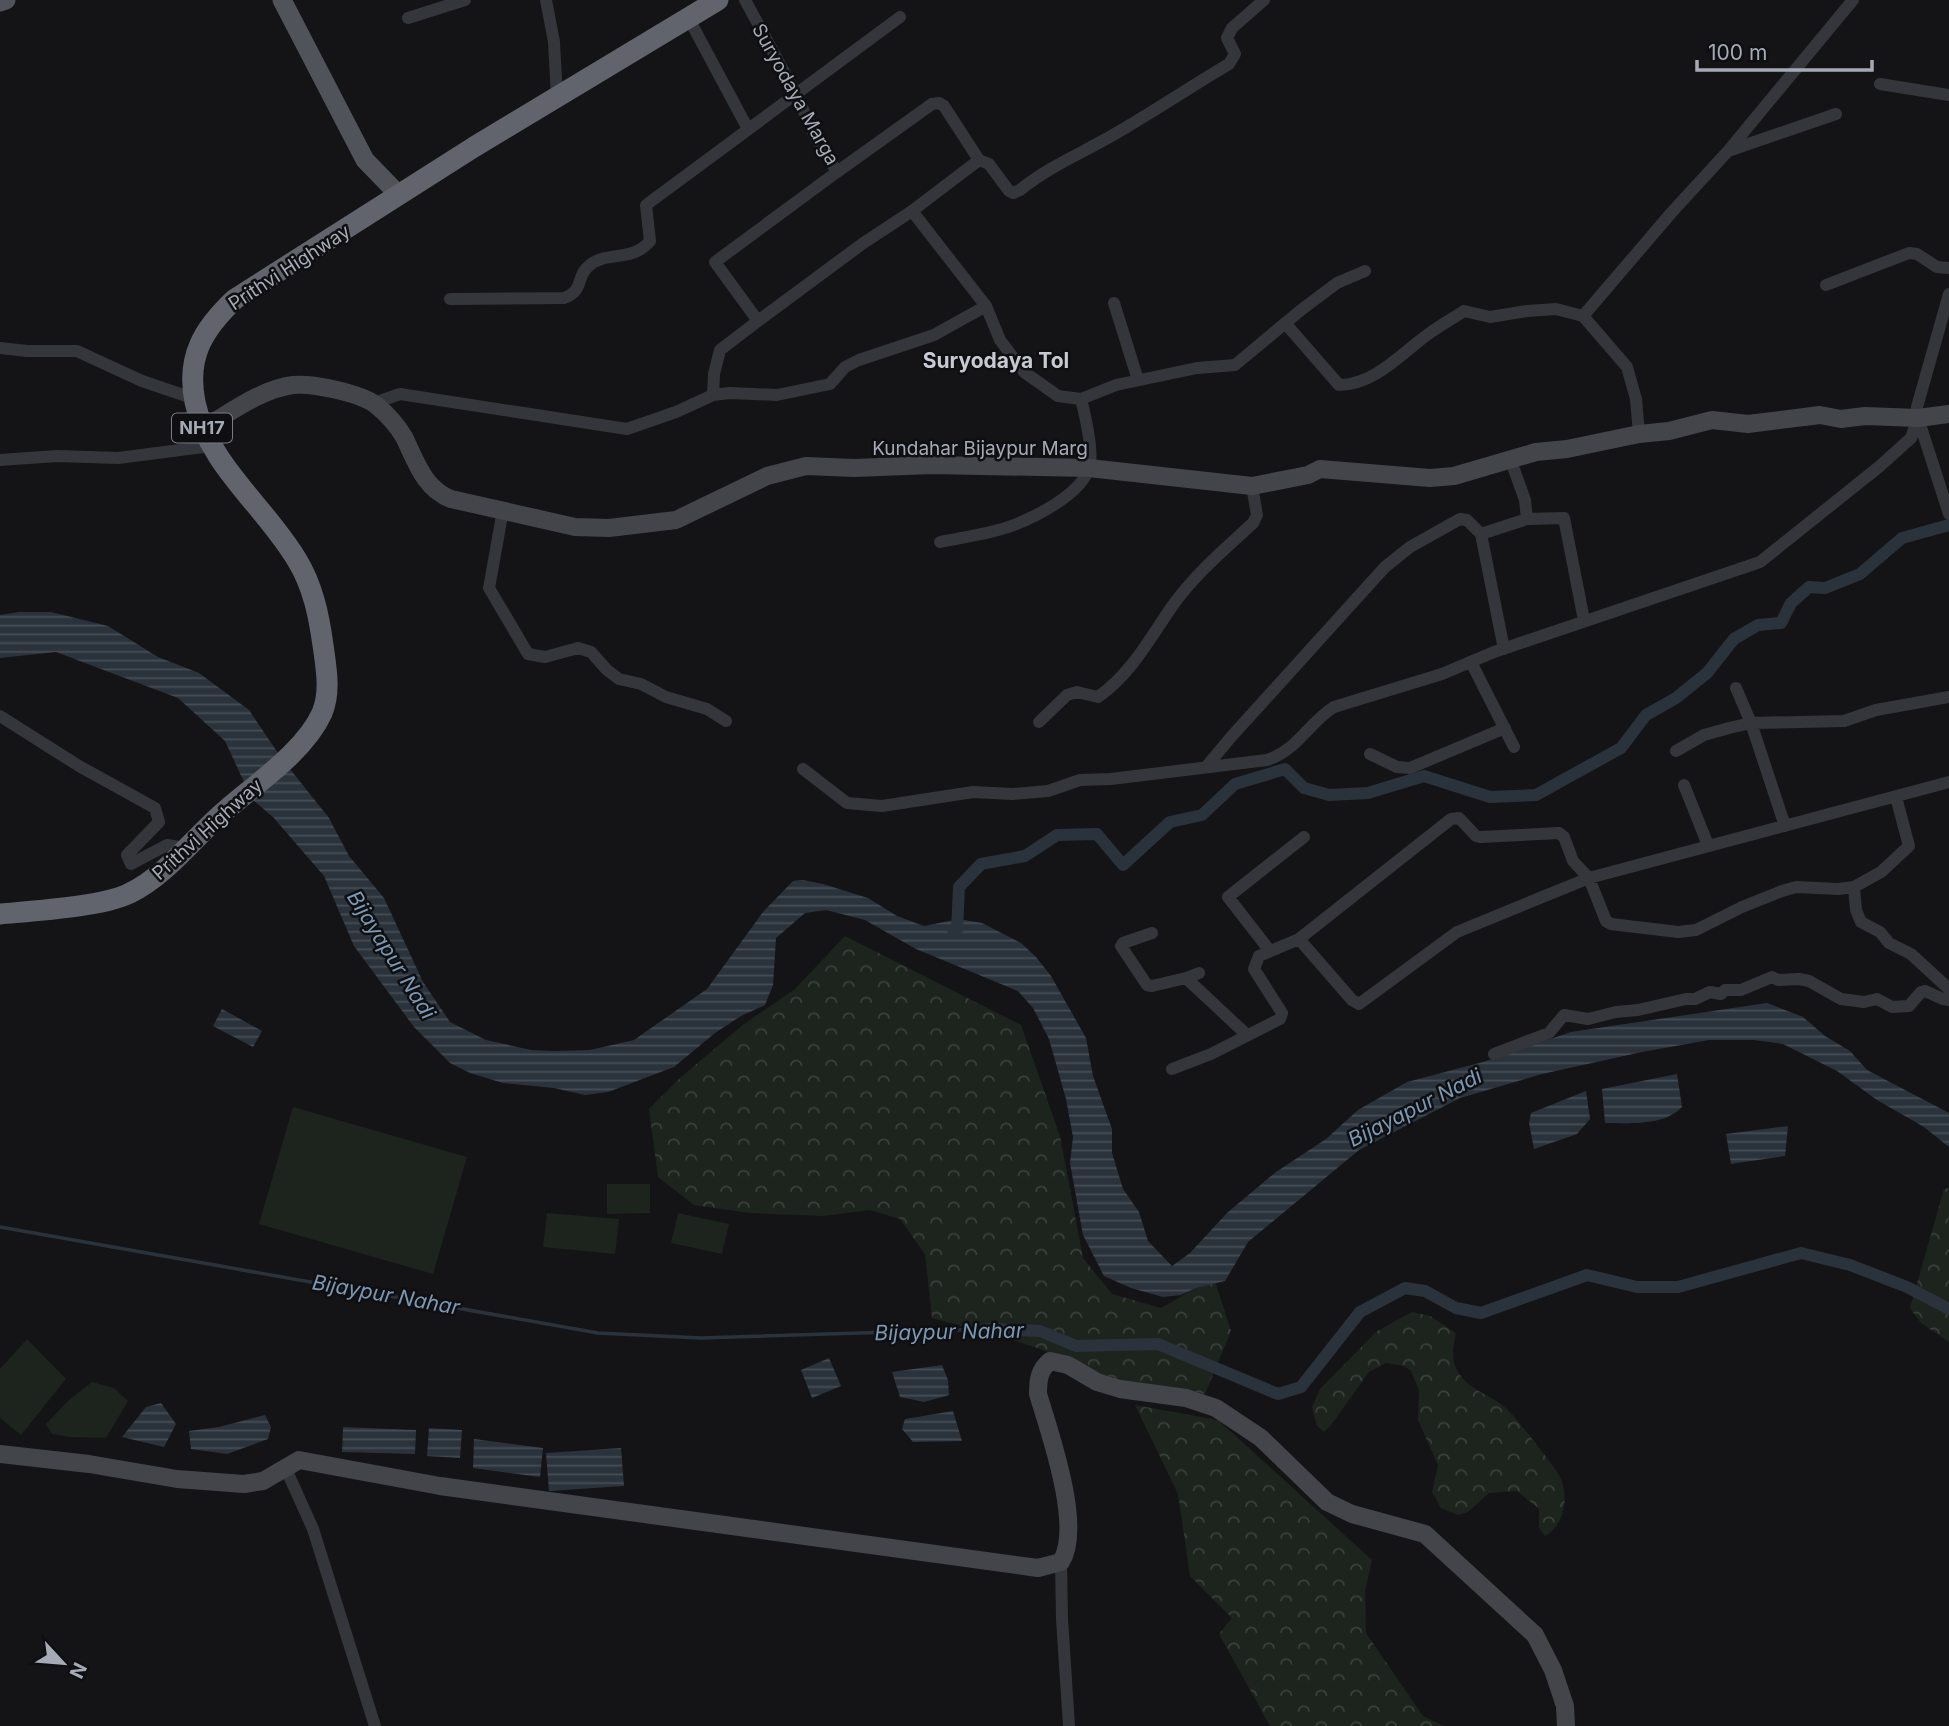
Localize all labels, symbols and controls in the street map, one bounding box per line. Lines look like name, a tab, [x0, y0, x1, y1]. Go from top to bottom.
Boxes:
street label: Suryodaya Marga	[747, 19, 844, 169]
scale bar	[1697, 28, 1872, 72]
text: 100 m	[1708, 40, 1767, 65]
street label: Prithvi Highway	[224, 219, 355, 315]
district label: Suryodaya Tol	[923, 348, 1069, 373]
road number: NH17	[172, 414, 232, 442]
street label: Kundahar Bijaypur Marg	[872, 437, 1088, 460]
street label: Prithvi Highway	[148, 774, 267, 885]
water label: Bijayapur Nadi	[342, 886, 441, 1024]
water label: Bijayapur Nadi	[1344, 1063, 1487, 1152]
water label: Bijaypur Nahar	[310, 1269, 463, 1320]
water label: Bijaypur Nahar	[874, 1318, 1025, 1345]
north arrow	[28, 1628, 98, 1698]
text: N	[64, 1659, 91, 1682]

